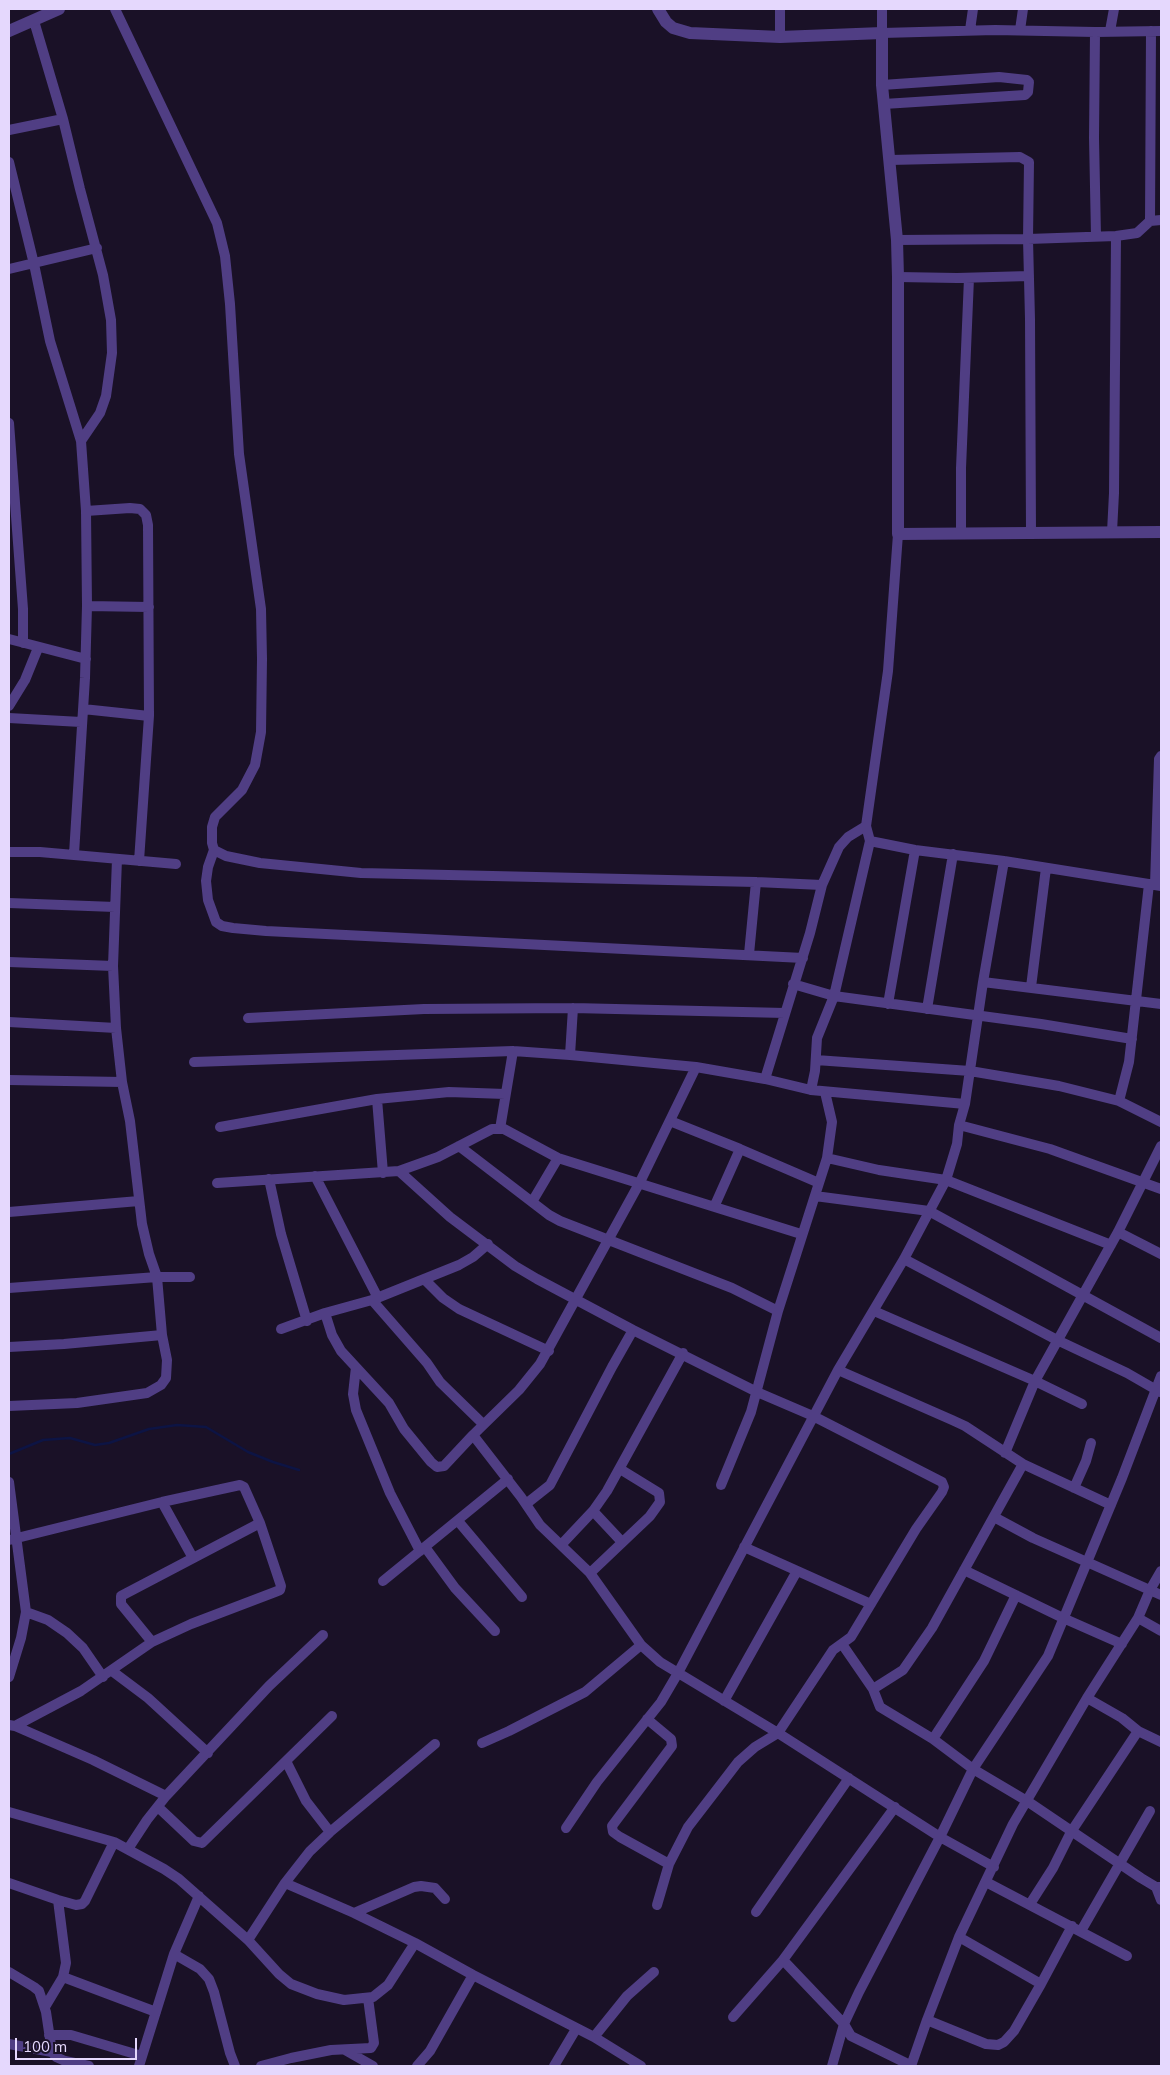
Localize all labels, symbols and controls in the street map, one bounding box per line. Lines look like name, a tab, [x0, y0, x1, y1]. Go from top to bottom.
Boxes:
scale bar	[18, 2028, 140, 2060]
text: 100 m	[23, 2037, 67, 2056]

